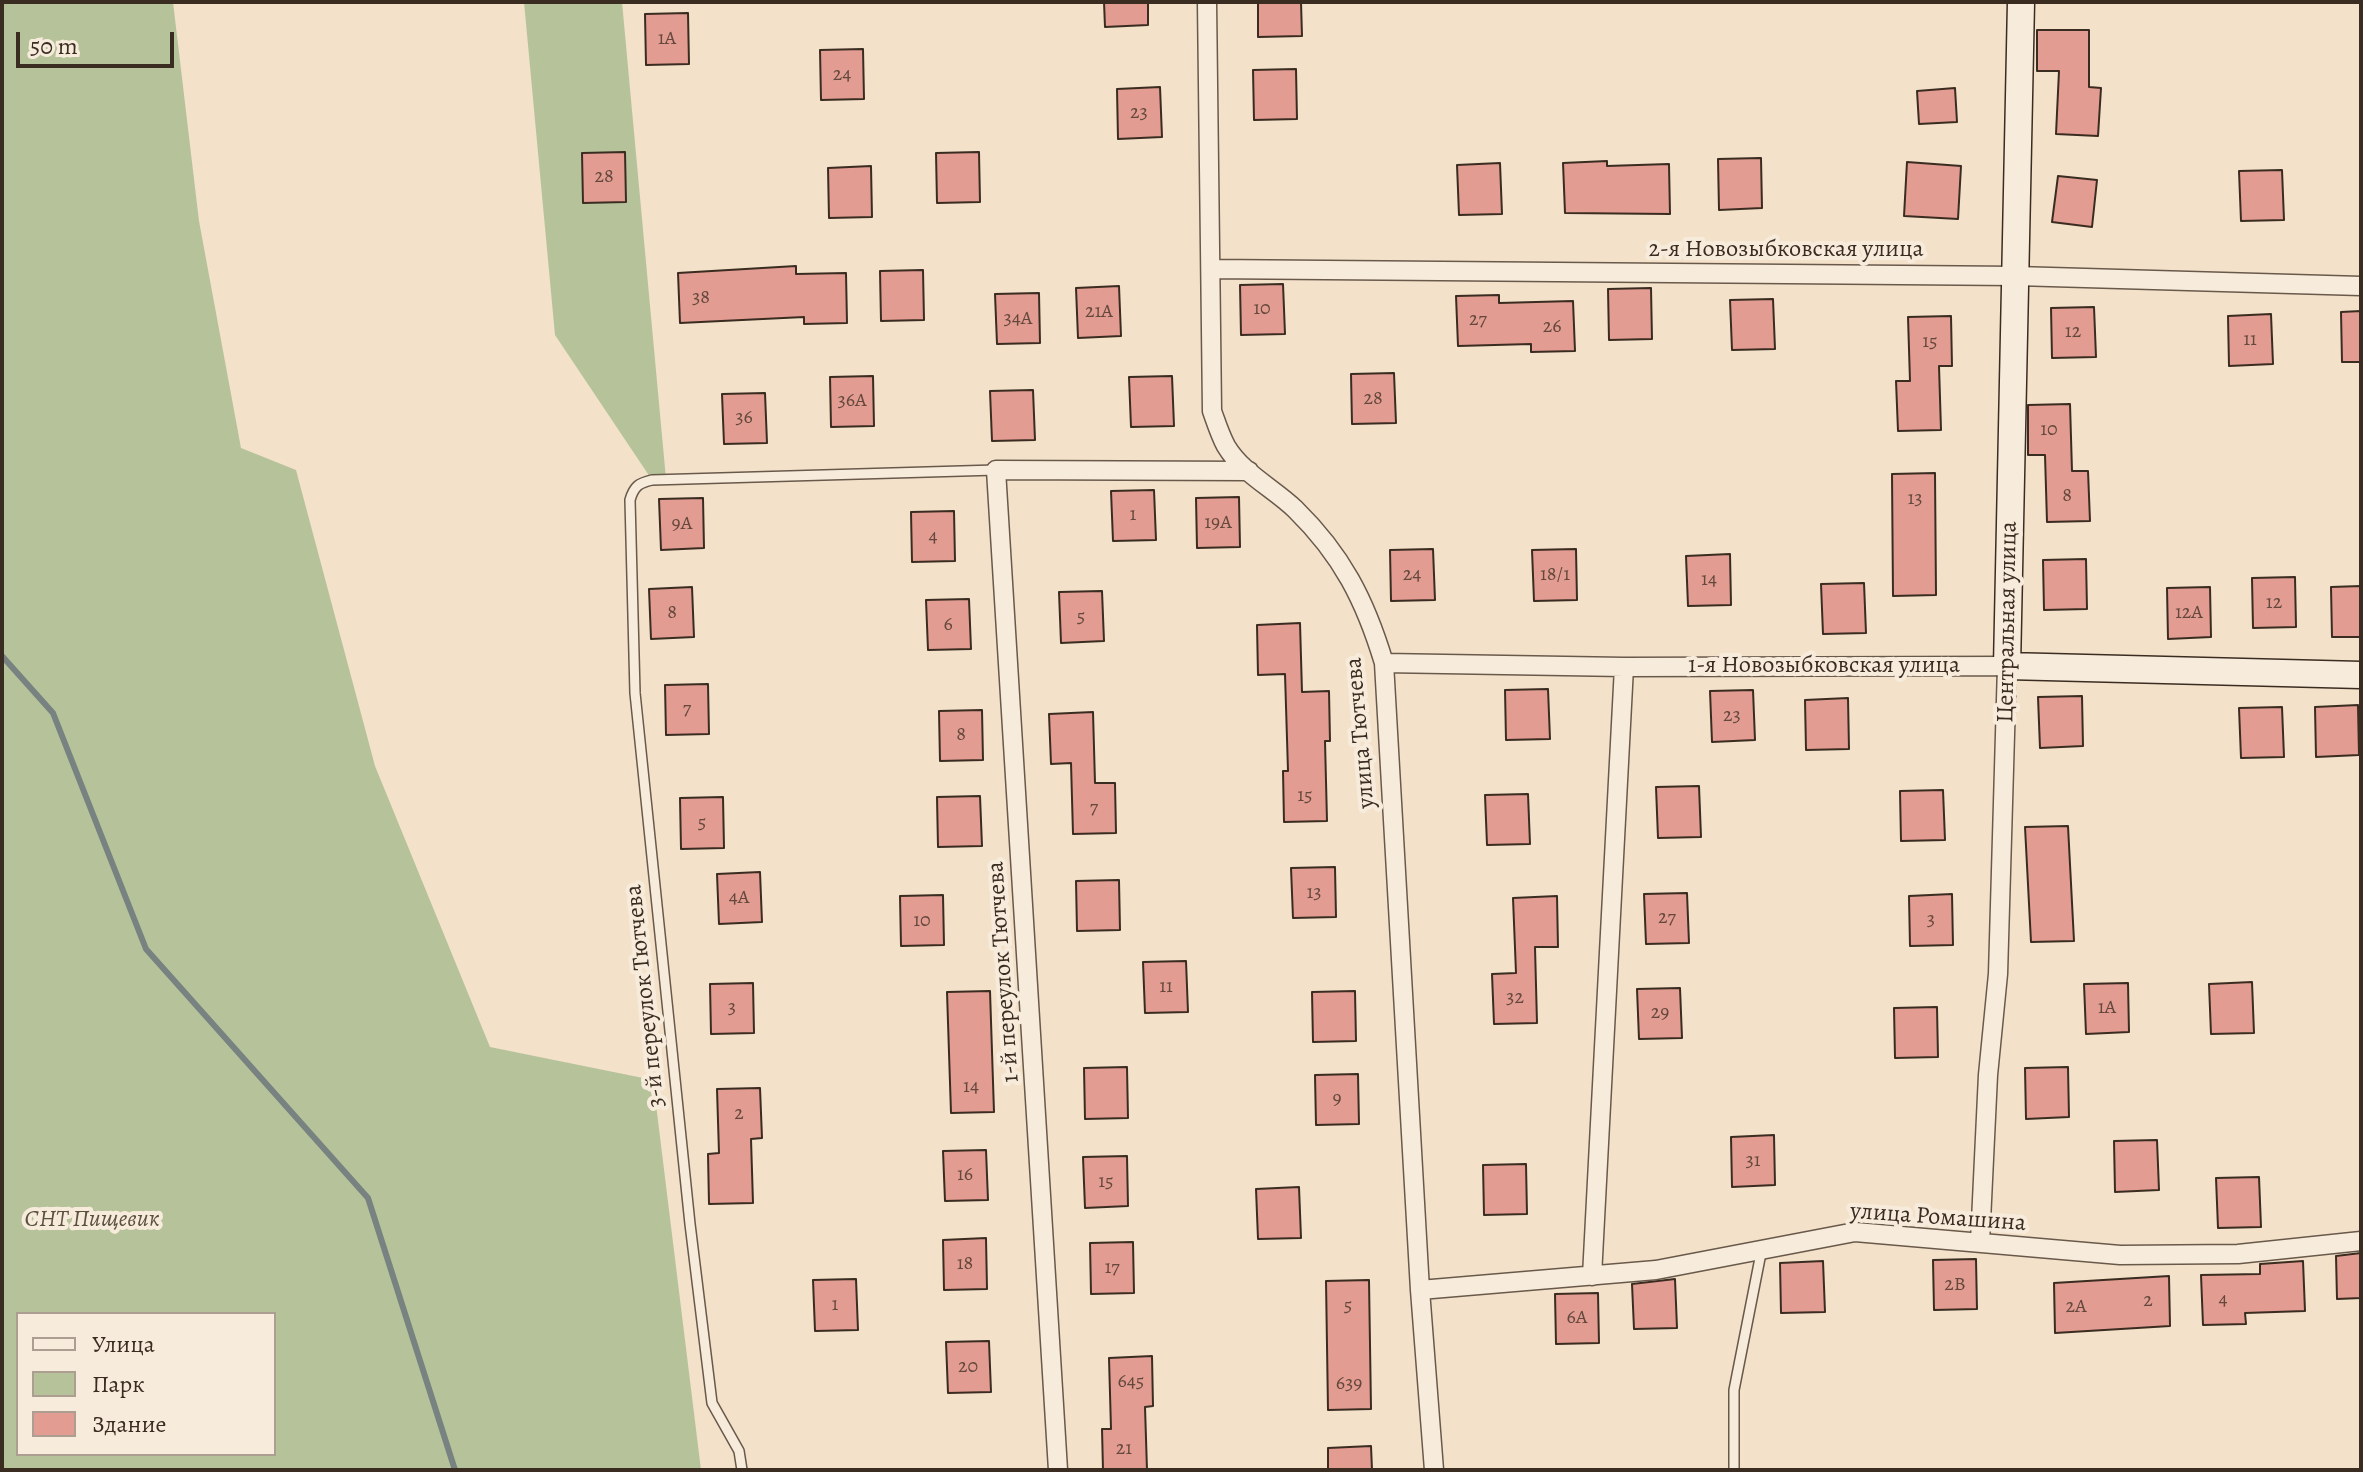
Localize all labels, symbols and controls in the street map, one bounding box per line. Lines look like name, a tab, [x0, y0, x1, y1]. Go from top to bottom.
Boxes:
scale bar	[20, 16, 178, 66]
house number: 1А	[658, 27, 676, 51]
text: 50 m	[30, 30, 78, 62]
house number: 24	[833, 63, 851, 87]
house number: 23	[1130, 101, 1148, 125]
house number: 28	[594, 165, 614, 189]
street label: 2-я Новозыбковская улица	[1648, 236, 1924, 264]
house number: 38	[692, 286, 710, 310]
house number: 10	[1253, 297, 1271, 321]
house number: 21А	[1085, 300, 1113, 324]
house number: 34А	[1003, 307, 1033, 331]
house number: 27	[1469, 308, 1487, 332]
house number: 26	[1543, 315, 1561, 339]
house number: 12	[2065, 320, 2081, 344]
house number: 11	[2243, 328, 2257, 352]
house number: 15	[1922, 330, 1938, 354]
house number: 28	[1363, 387, 1383, 411]
house number: 36А	[837, 389, 867, 413]
house number: 36	[735, 406, 753, 430]
house number: 10	[2040, 418, 2058, 442]
house number: 8	[2062, 484, 2072, 508]
house number: 13	[1907, 487, 1923, 511]
house number: 1	[1130, 503, 1136, 527]
house number: 19А	[1204, 511, 1232, 535]
house number: 9А	[672, 512, 692, 536]
street label: Центральная улица	[1992, 521, 2024, 723]
house number: 4	[928, 525, 938, 549]
house number: 24	[1403, 563, 1421, 587]
house number: 18/1	[1540, 563, 1570, 587]
house number: 14	[1701, 568, 1717, 592]
house number: 12	[2266, 591, 2282, 615]
house number: 8	[667, 601, 677, 625]
house number: 12А	[2175, 601, 2203, 625]
house number: 5	[1077, 605, 1085, 629]
house number: 6	[943, 613, 953, 637]
street label: 1-я Новозыбковская улица	[1688, 652, 1960, 680]
street label: улица Тютчева	[1340, 656, 1382, 810]
house number: 7	[683, 697, 691, 721]
house number: 23	[1723, 704, 1741, 728]
house number: 8	[956, 723, 966, 747]
house number: 15	[1297, 784, 1313, 808]
house number: 7	[1090, 796, 1098, 820]
house number: 5	[698, 811, 706, 835]
street label: 1-й переулок Тютчева	[982, 860, 1026, 1084]
house number: 13	[1306, 881, 1322, 905]
street label: 3-й переулок Тютчева	[620, 883, 672, 1109]
house number: 4А	[729, 886, 749, 910]
house number: 27	[1658, 906, 1676, 930]
house number: 3	[1927, 908, 1935, 932]
house number: 10	[913, 909, 931, 933]
house number: 11	[1159, 975, 1173, 999]
house number: 32	[1506, 986, 1524, 1010]
house number: 3	[728, 996, 736, 1020]
house number: 1А	[2098, 996, 2116, 1020]
house number: 29	[1651, 1001, 1669, 1025]
house number: 14	[963, 1075, 979, 1099]
house number: 9	[1332, 1087, 1342, 1111]
house number: 2	[734, 1102, 744, 1126]
house number: 31	[1745, 1149, 1761, 1173]
house number: 16	[957, 1163, 973, 1187]
house number: 15	[1098, 1170, 1114, 1194]
street label: улица Ромашина	[1849, 1197, 2027, 1239]
park label: СНТ Пищевик	[24, 1206, 160, 1234]
house number: 18	[957, 1252, 973, 1276]
house number: 17	[1104, 1256, 1120, 1280]
house number: 2В	[1944, 1273, 1966, 1297]
house number: 4	[2218, 1288, 2228, 1312]
house number: 2	[2143, 1289, 2153, 1313]
house number: 1	[832, 1293, 838, 1317]
house number: 5	[1344, 1294, 1352, 1318]
house number: 2А	[2065, 1295, 2087, 1319]
house number: 6А	[1567, 1306, 1587, 1330]
legend	[16, 1312, 276, 1456]
text: Улица	[92, 1328, 155, 1360]
house number: 20	[958, 1355, 978, 1379]
text: Парк	[92, 1368, 145, 1400]
house number: 645	[1118, 1370, 1144, 1394]
house number: 639	[1336, 1372, 1362, 1396]
text: Здание	[92, 1408, 167, 1440]
house number: 21	[1116, 1437, 1132, 1461]

